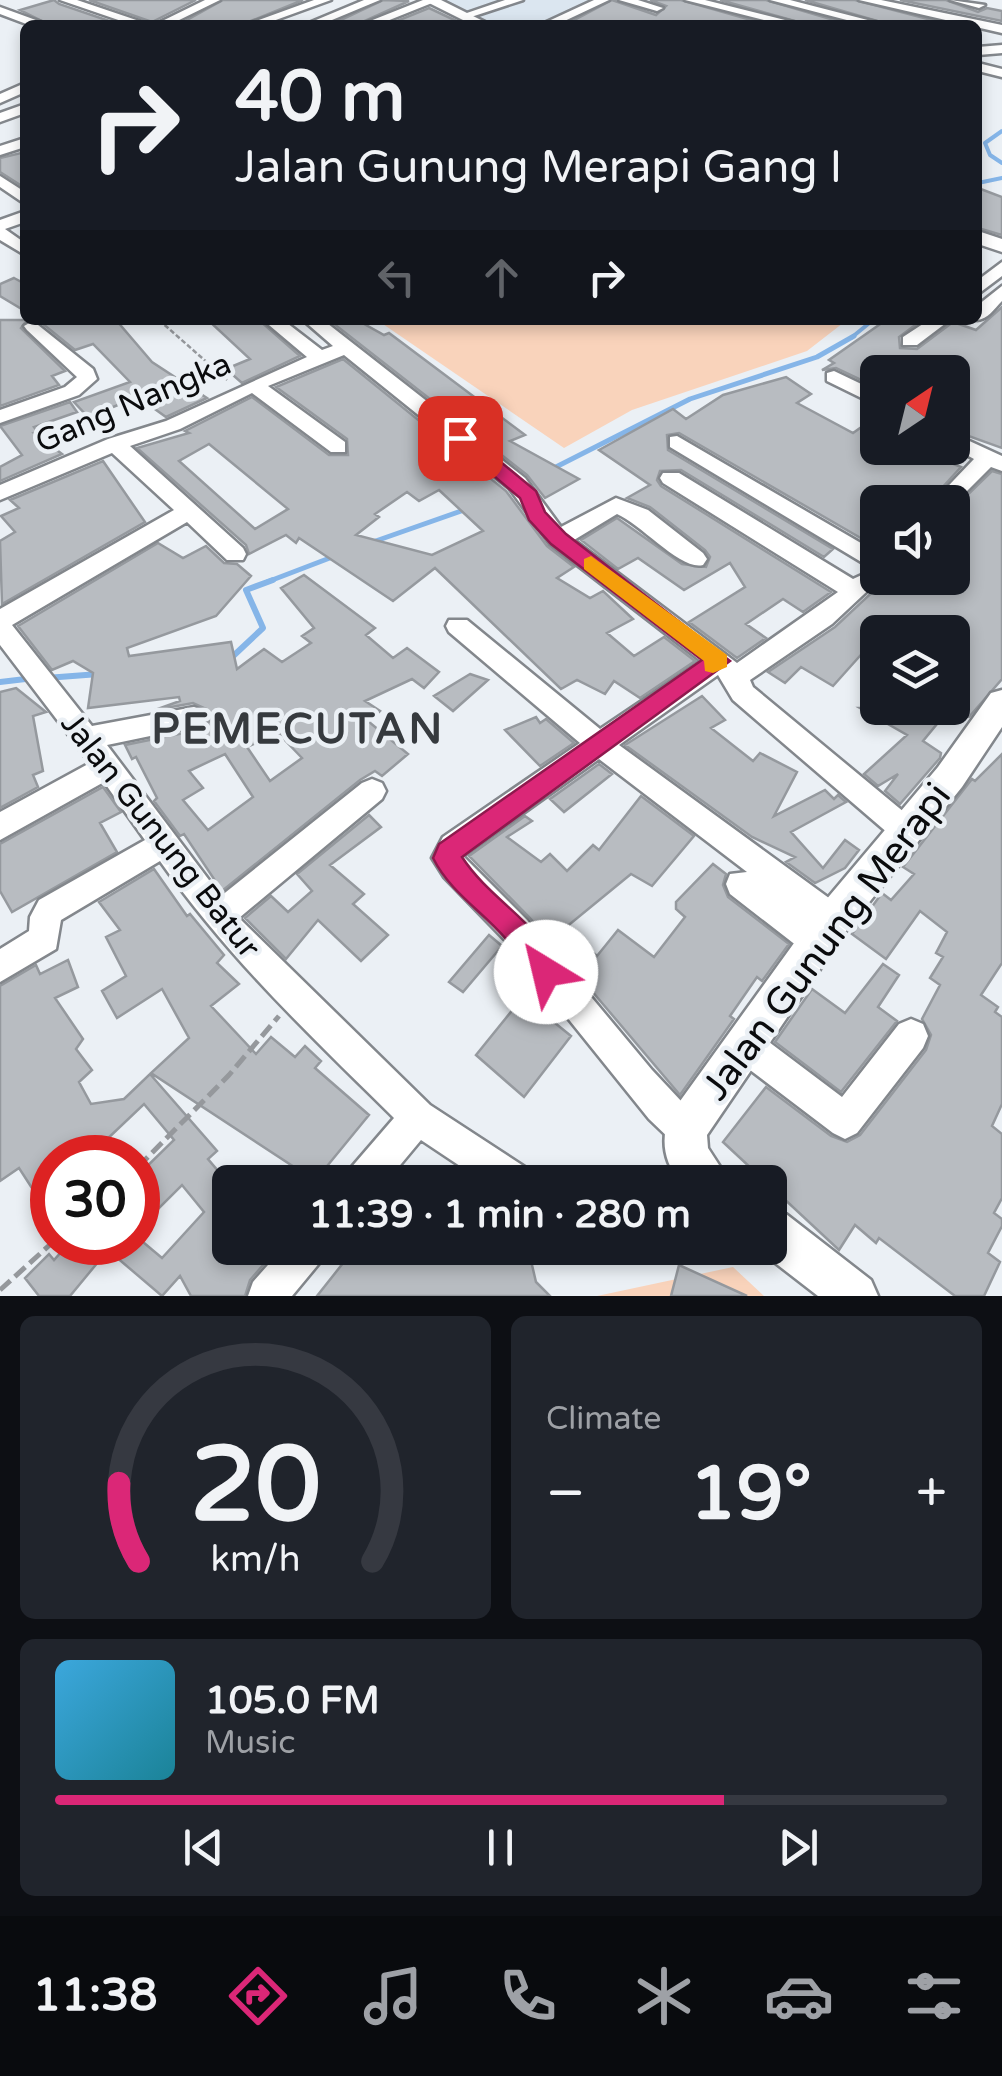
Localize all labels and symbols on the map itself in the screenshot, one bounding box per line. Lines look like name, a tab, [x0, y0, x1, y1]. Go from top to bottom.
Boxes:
street label: Gang Nangka	[30, 345, 237, 461]
north arrow	[860, 355, 970, 465]
pin	[418, 396, 503, 481]
district label: PEMECUTAN	[151, 704, 445, 755]
street label: Jalan Gunung Batur	[53, 705, 268, 966]
street label: Jalan Gunung Merapi	[693, 774, 961, 1109]
position arrow	[494, 920, 598, 1024]
speed limit sign: 30	[30, 1135, 160, 1265]

